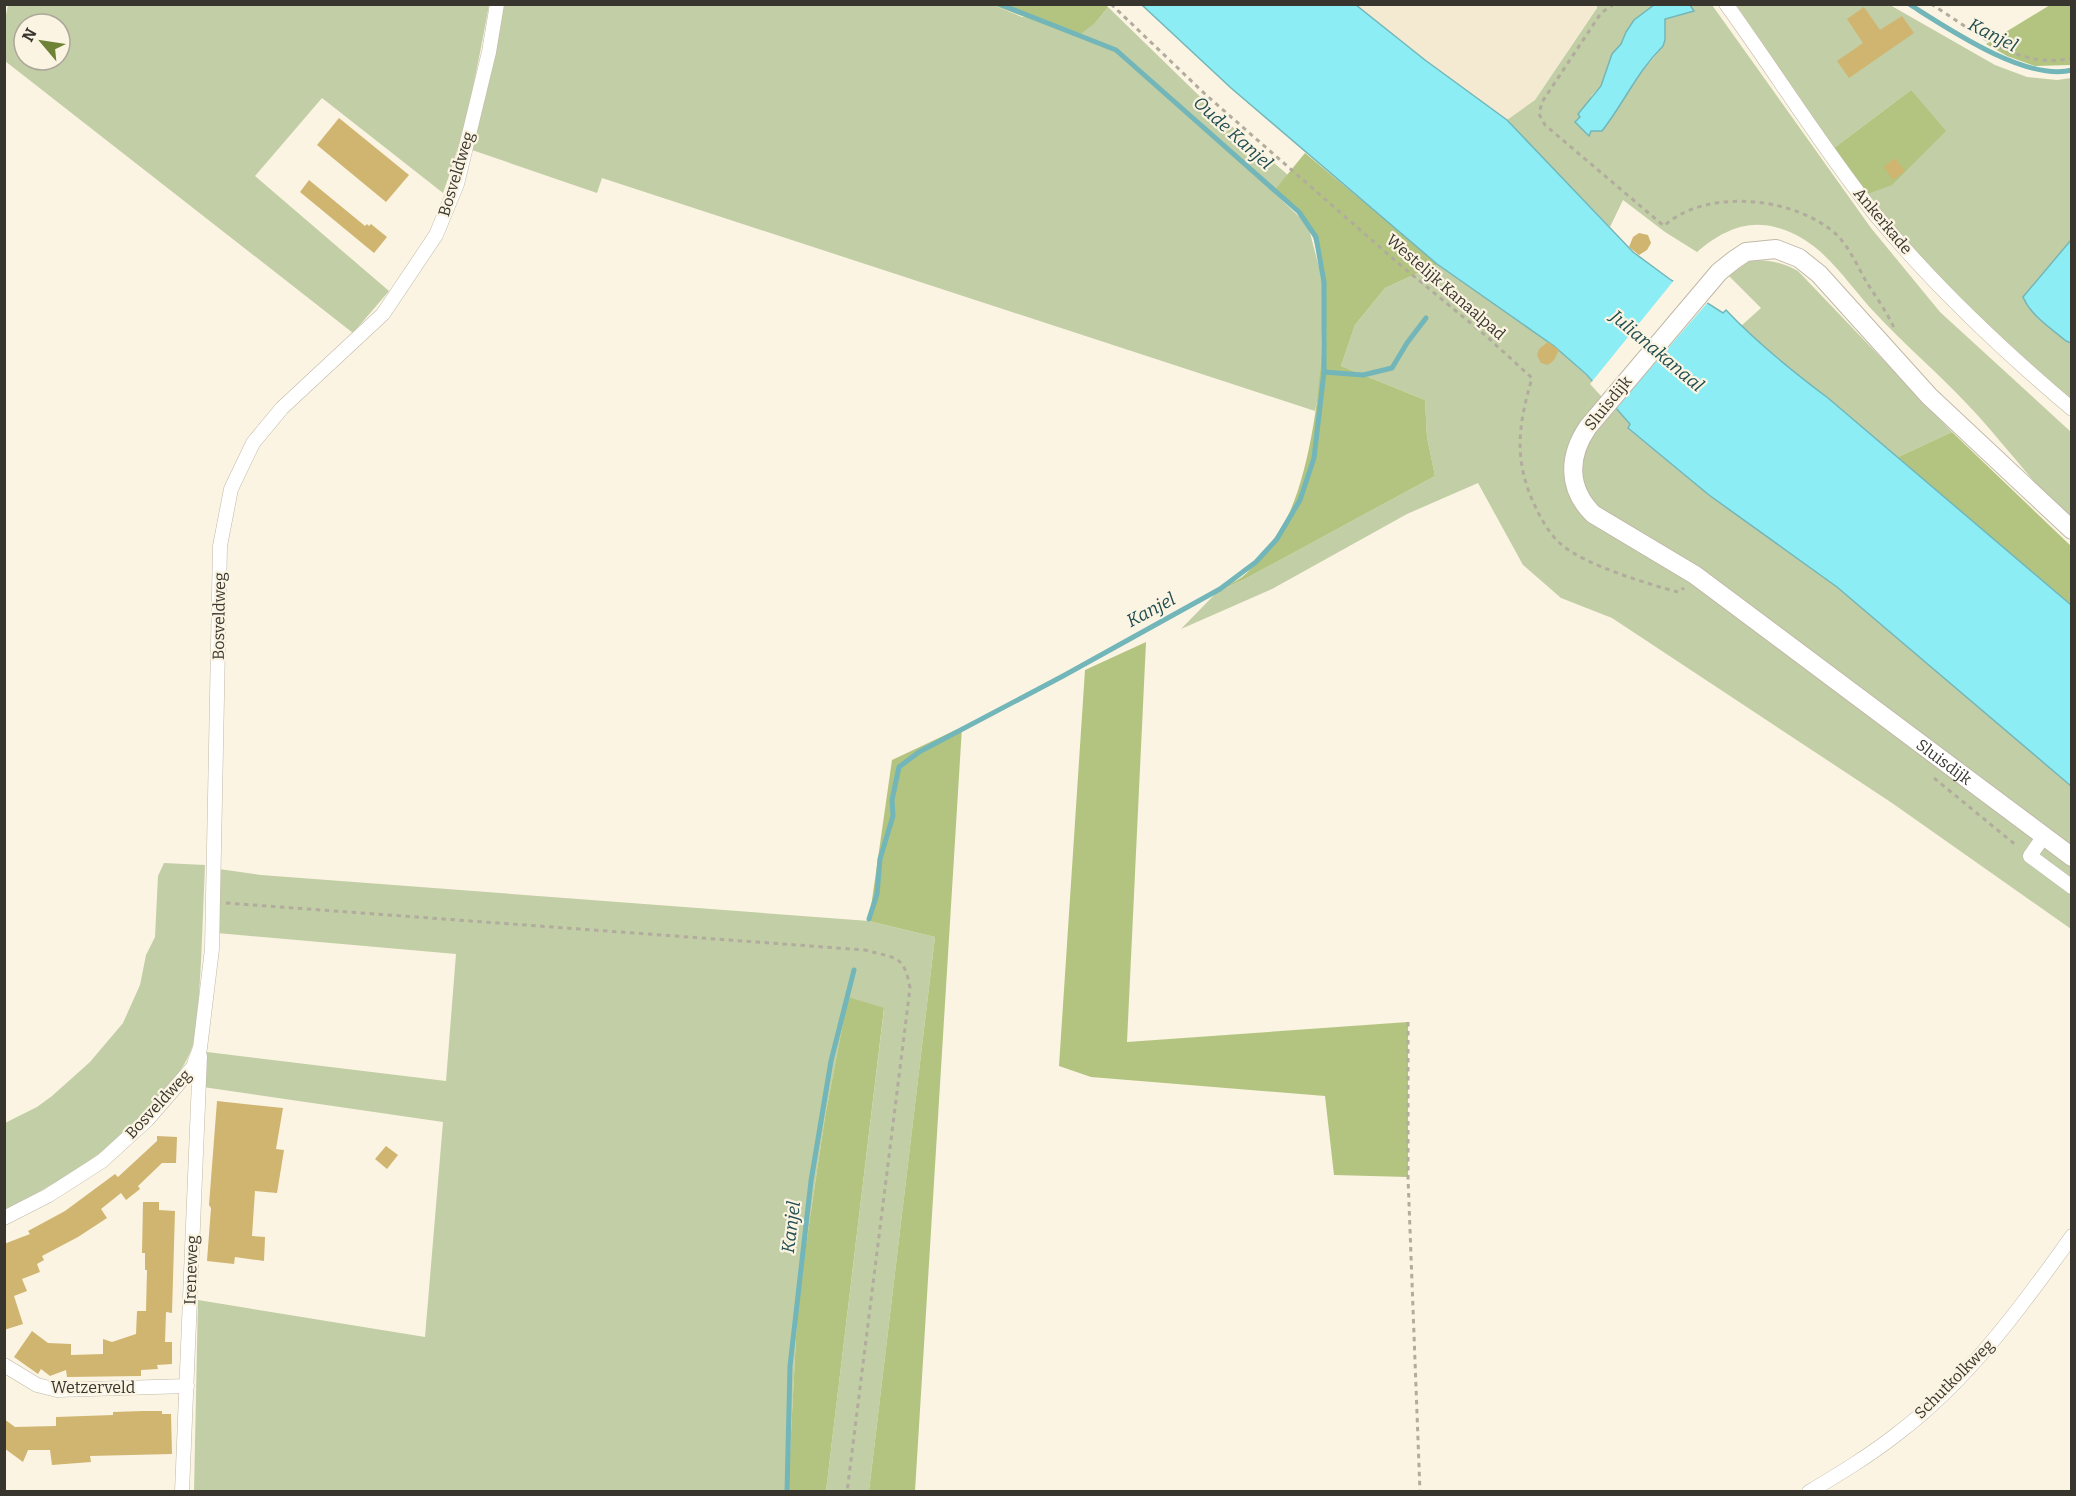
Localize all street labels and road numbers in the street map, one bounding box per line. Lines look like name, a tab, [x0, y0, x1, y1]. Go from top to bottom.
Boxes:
street label: Bosveldweg	[434, 129, 478, 219]
street label: Ankerkade	[1850, 184, 1916, 258]
street label: Westelijk Kanaalpad	[1383, 230, 1510, 344]
street label: Sluisdijk	[1580, 372, 1636, 434]
street label: Bosveldweg	[209, 572, 229, 660]
street label: Sluisdijk	[1913, 735, 1976, 788]
street label: Bosveldweg	[121, 1065, 195, 1143]
street label: Ireneweg	[180, 1235, 202, 1305]
street label: Schutkolkweg	[1910, 1335, 1998, 1423]
street label: Wetzerveld	[51, 1378, 136, 1397]

